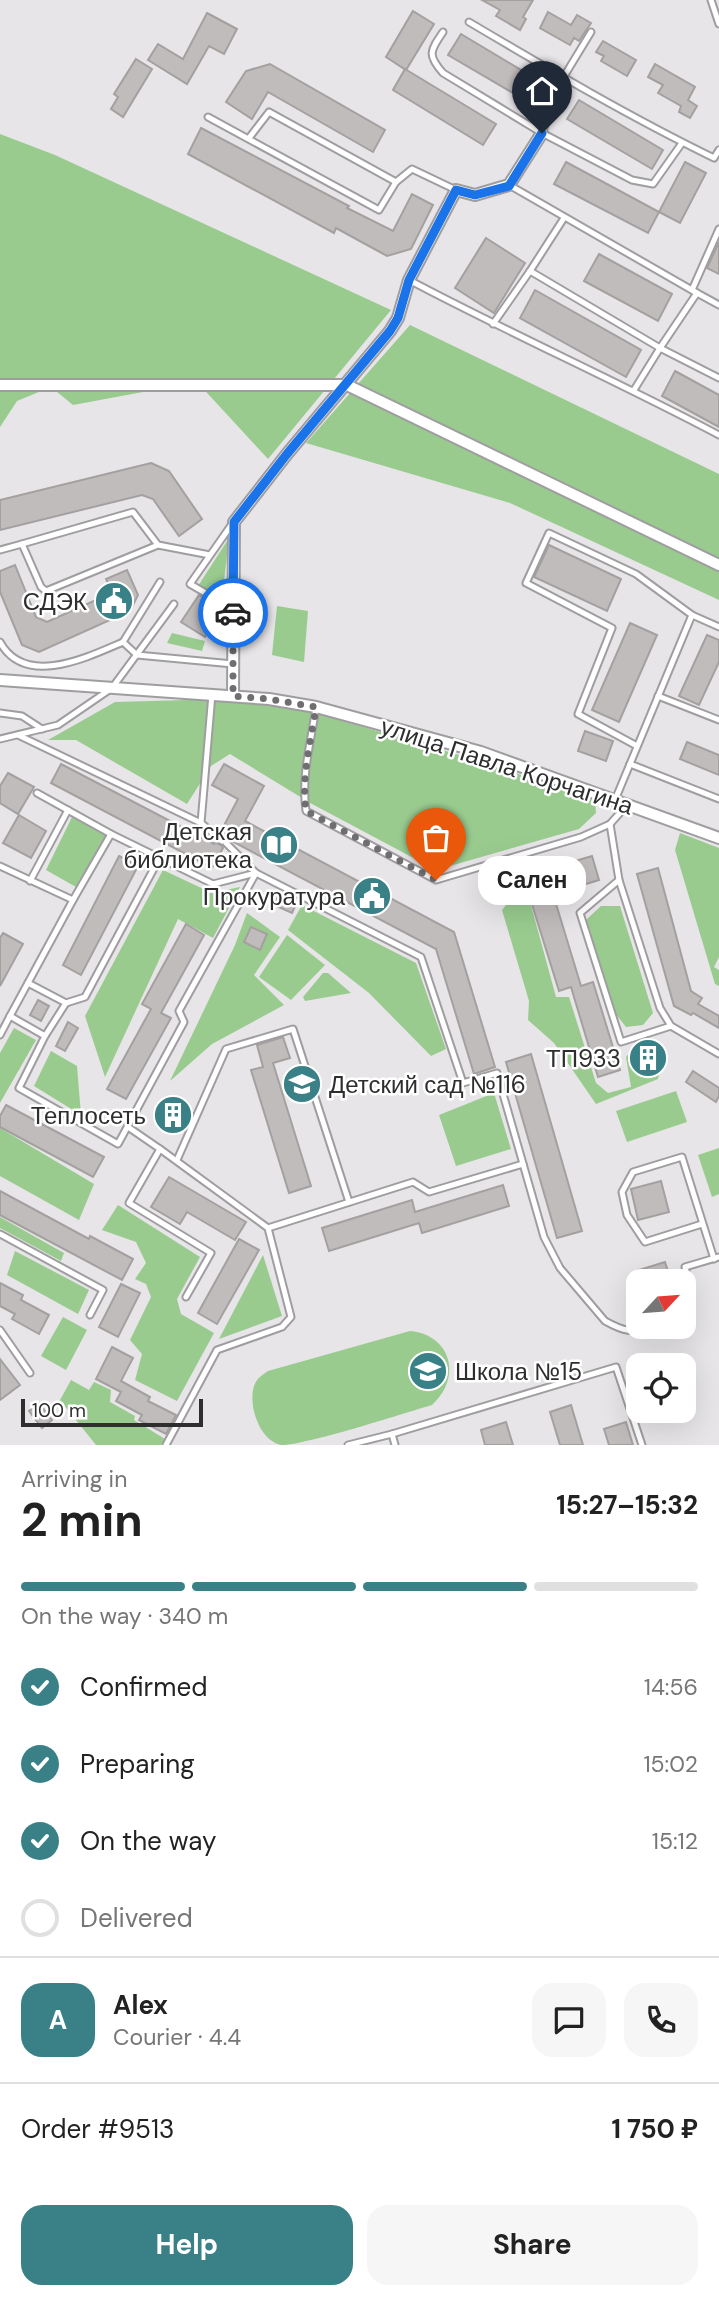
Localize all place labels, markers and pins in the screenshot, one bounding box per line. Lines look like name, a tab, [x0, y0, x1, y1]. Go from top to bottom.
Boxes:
pin	[512, 61, 572, 133]
public building icon: СДЭК	[93, 580, 135, 622]
place label: СДЭК	[23, 586, 87, 617]
pin	[406, 808, 466, 880]
place label: Детская библиотека	[124, 816, 253, 875]
library icon: Детская библиотека	[258, 824, 300, 866]
callout: Сален	[478, 856, 586, 904]
public building icon: Прокуратура	[351, 875, 393, 917]
place label: Прокуратура	[203, 881, 346, 912]
building icon: ТП933	[627, 1037, 669, 1079]
place label: ТП933	[546, 1043, 621, 1074]
school or university icon: Детский сад №116	[281, 1063, 323, 1105]
place label: Детский сад №116	[329, 1069, 526, 1100]
building icon: Теплосеть	[152, 1094, 194, 1136]
place label: Теплосеть	[31, 1100, 146, 1131]
school or university icon: Школа №15	[407, 1350, 449, 1392]
place label: Школа №15	[455, 1356, 582, 1387]

